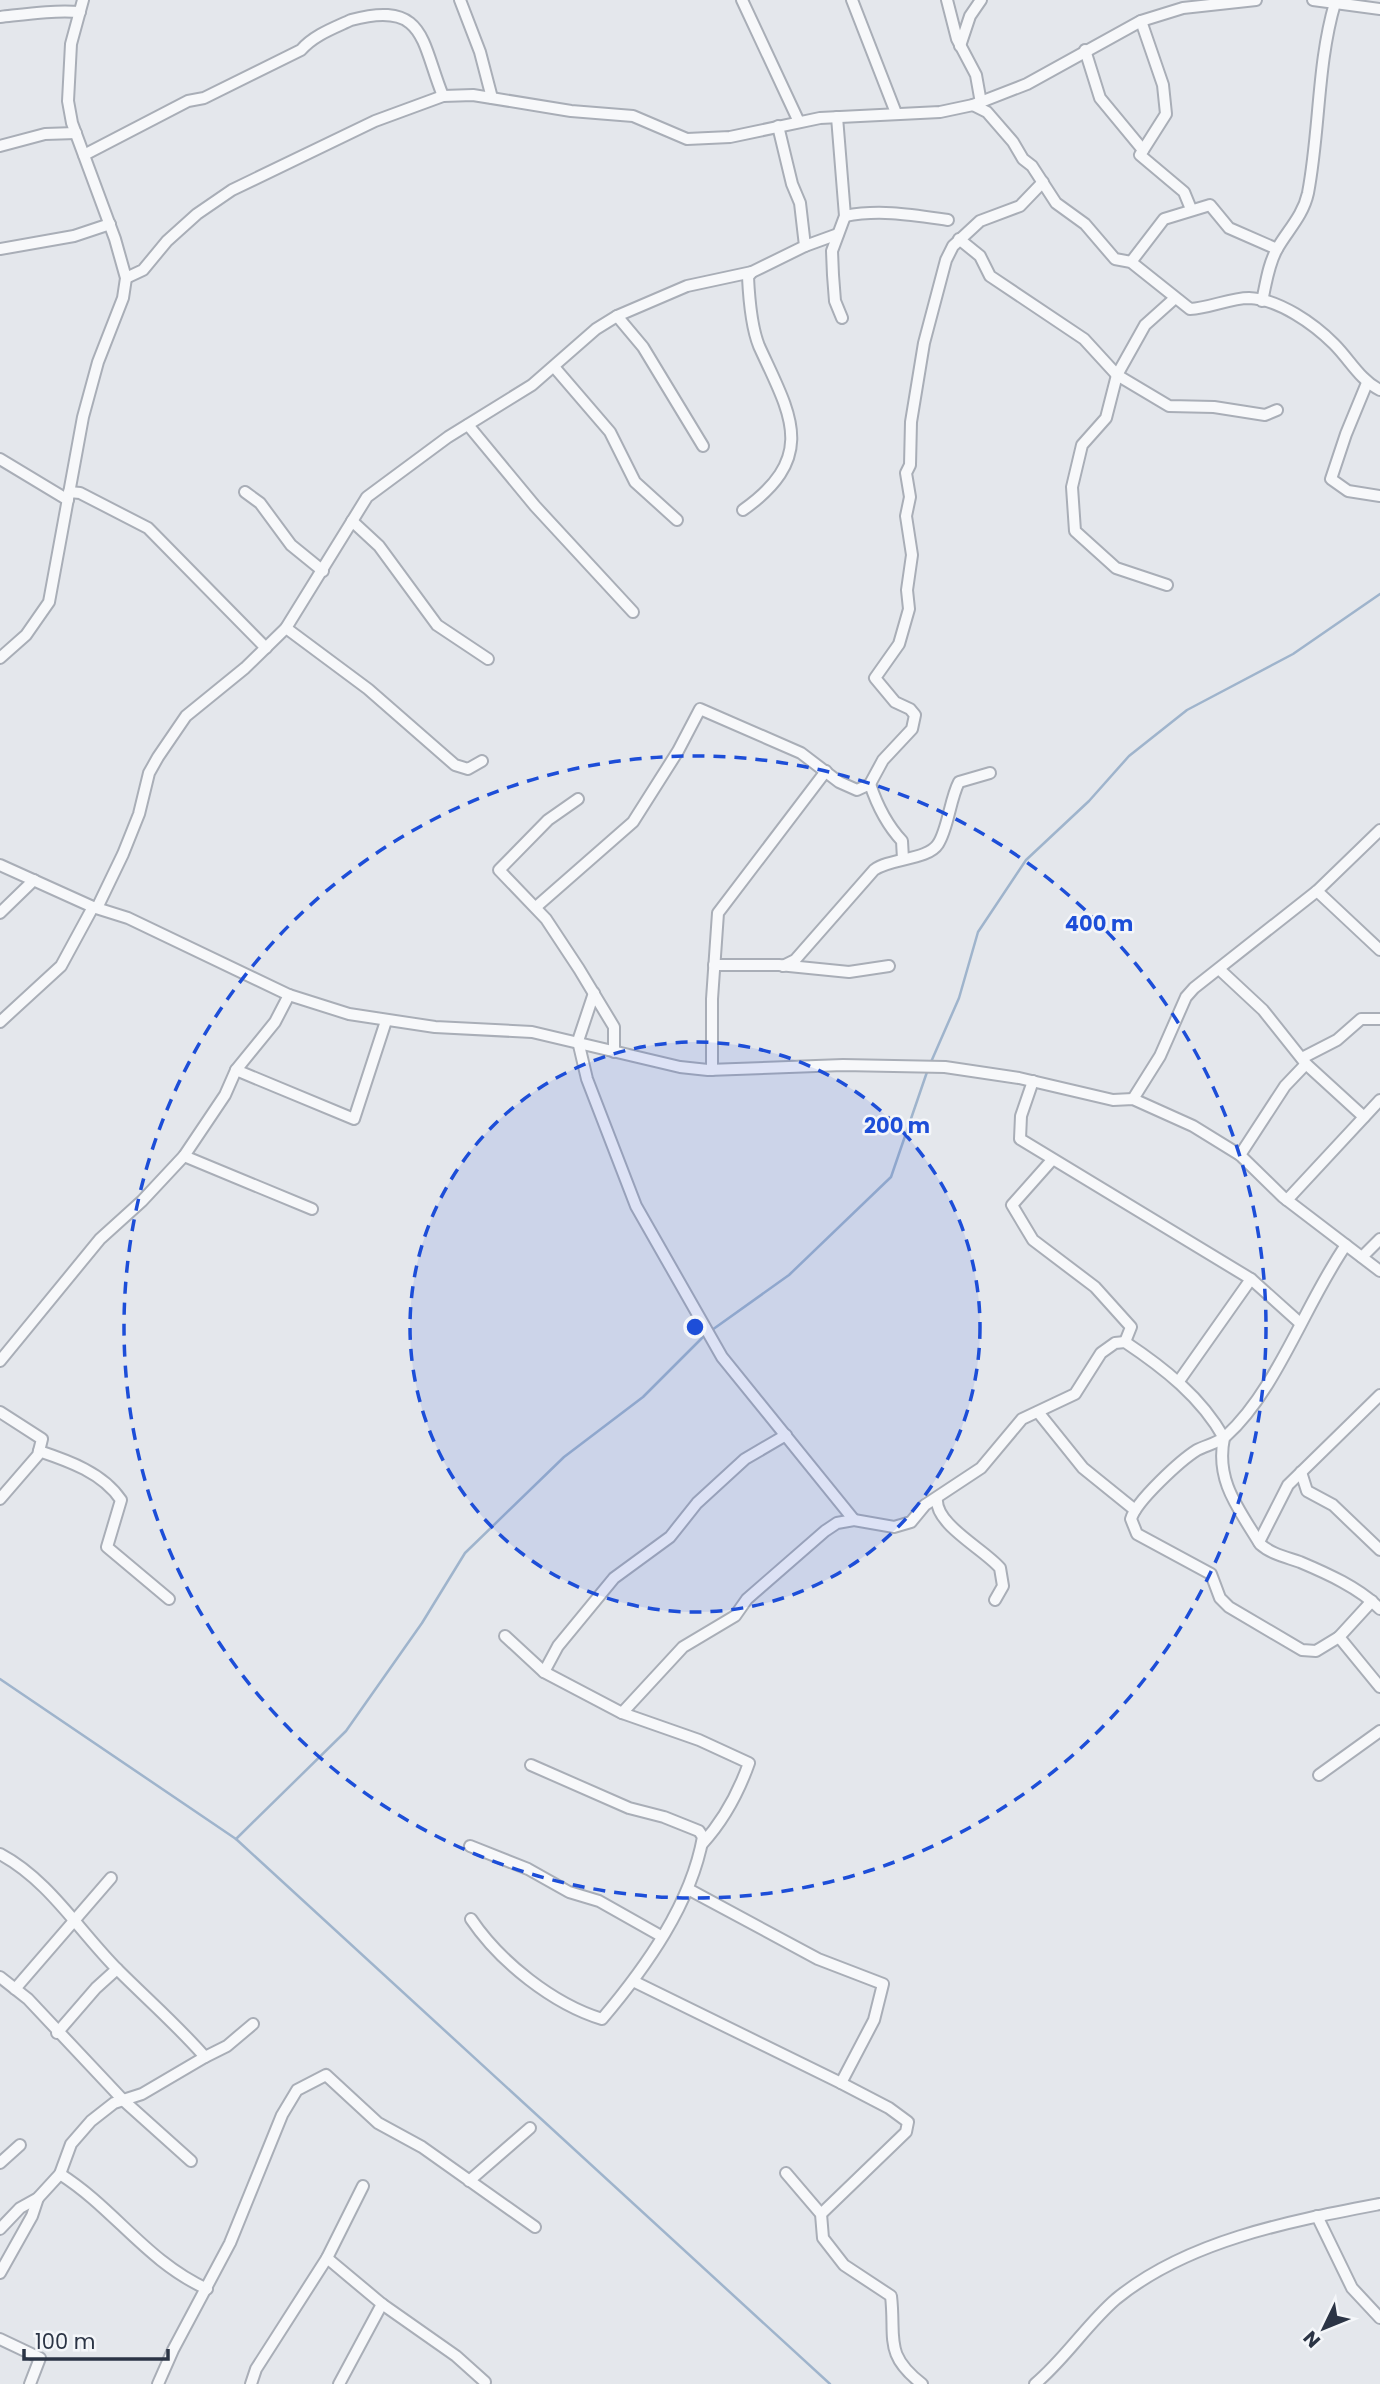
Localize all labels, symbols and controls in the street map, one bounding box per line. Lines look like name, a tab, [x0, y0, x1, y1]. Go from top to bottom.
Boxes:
text: 400 m	[1065, 909, 1133, 938]
text: 200 m	[864, 1111, 930, 1140]
centre of rings	[683, 1315, 707, 1339]
north arrow	[1289, 2293, 1359, 2363]
scale bar	[24, 2318, 168, 2362]
text: N	[1297, 2325, 1327, 2354]
text: 100 m	[35, 2327, 95, 2356]

